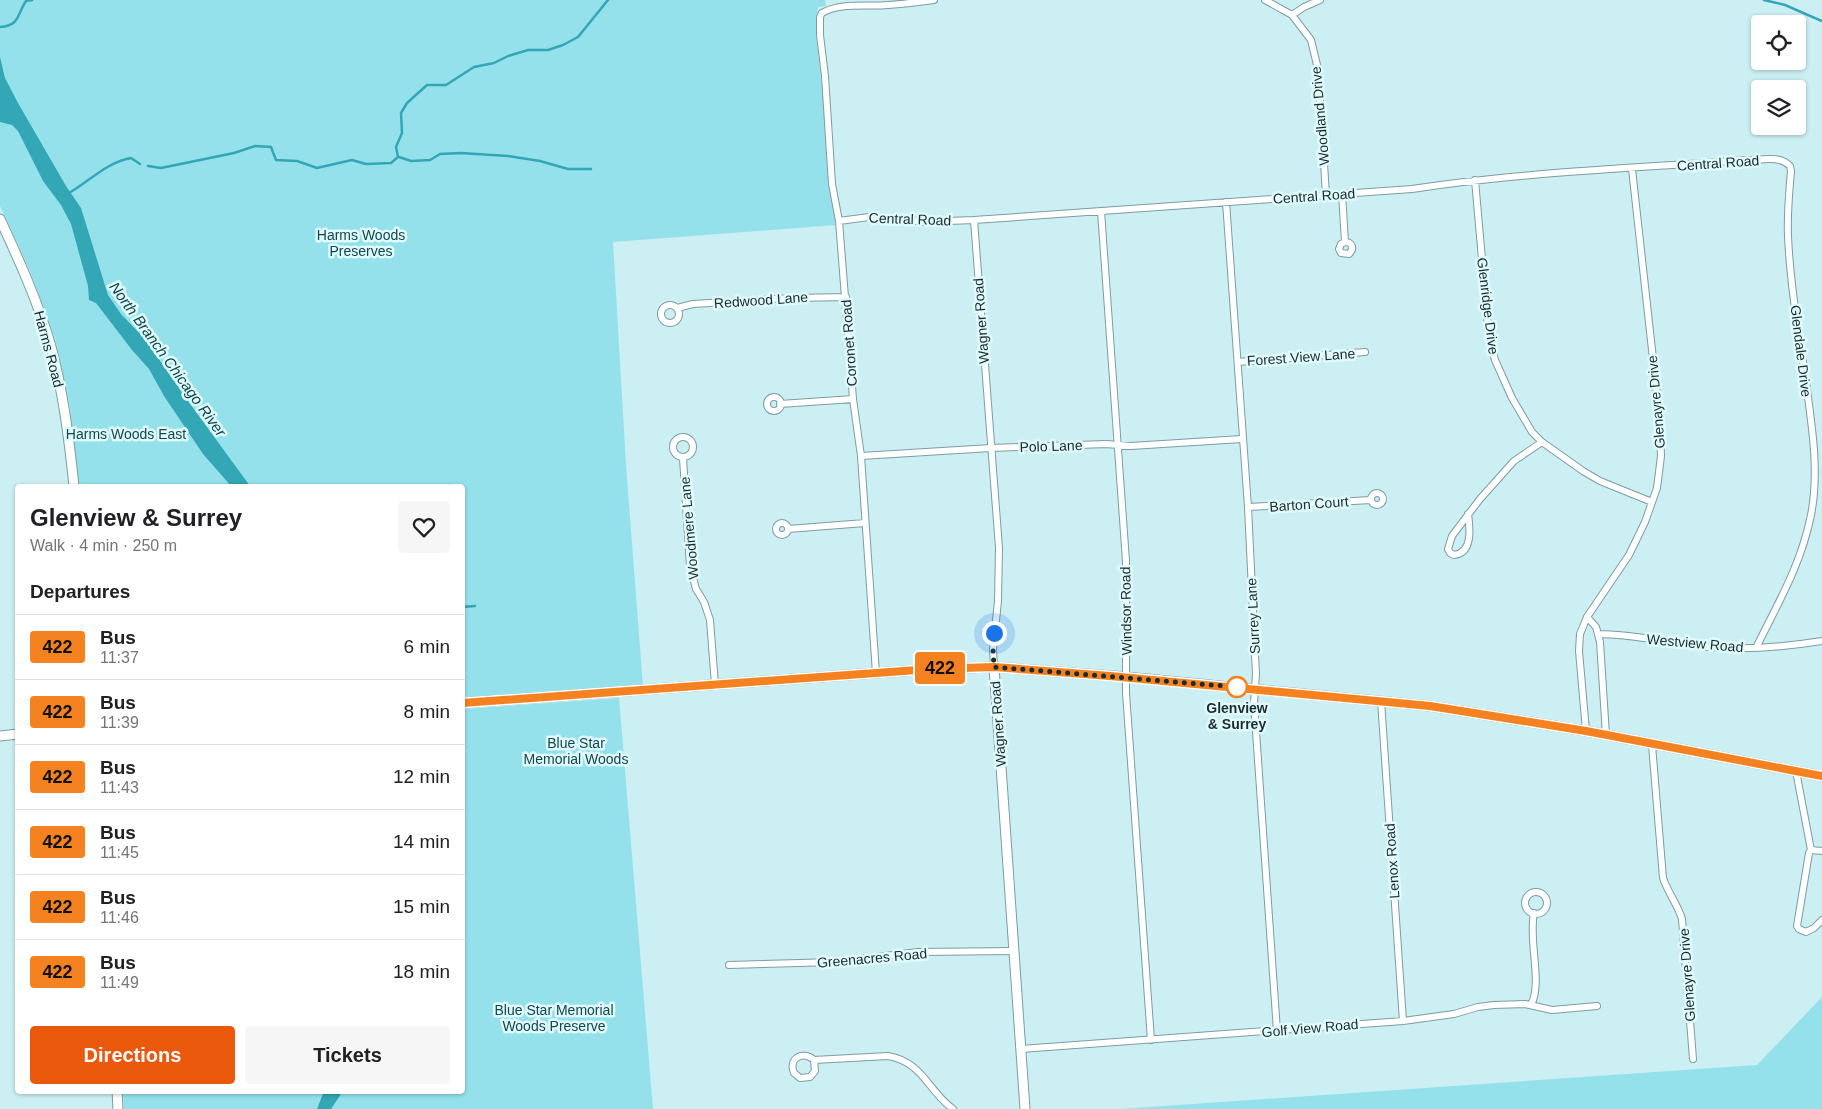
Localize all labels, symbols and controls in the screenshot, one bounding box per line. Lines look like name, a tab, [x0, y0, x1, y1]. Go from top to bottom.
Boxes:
map controls	[1751, 15, 1806, 135]
button: locate	[1751, 15, 1806, 70]
street label: Woodland Drive	[1308, 66, 1332, 166]
button: layers	[1751, 80, 1806, 135]
street label: Central Road	[1676, 152, 1760, 174]
street label: Central Road	[1272, 185, 1356, 207]
street label: Central Road	[868, 210, 952, 228]
park label: Harms Woods Preserves	[317, 227, 405, 259]
street label: Glenridge Drive	[1474, 257, 1502, 355]
water label: North Branch Chicago River	[106, 278, 230, 440]
street label: Wagner Road	[970, 278, 992, 364]
street label: Redwood Lane	[713, 289, 809, 311]
street label: Coronet Road	[838, 299, 860, 387]
street label: Glendale Drive	[1787, 304, 1815, 398]
street label: Harms Road	[31, 309, 67, 389]
street label: Forest View Lane	[1246, 345, 1356, 369]
street label: Glenayre Drive	[1644, 355, 1668, 449]
park label: Harms Woods East	[66, 426, 186, 442]
street label: Polo Lane	[1019, 437, 1083, 455]
street label: Woodmere Lane	[677, 476, 701, 580]
street label: Barton Court	[1269, 493, 1349, 515]
button: heart	[398, 501, 450, 553]
text: Glenview & Surrey	[30, 504, 242, 531]
text: Walk · 4 min · 250 m	[30, 537, 177, 554]
street label: Windsor Road	[1117, 567, 1135, 655]
street label: Surrey Lane	[1243, 577, 1263, 655]
text: Departures	[30, 581, 130, 602]
your location	[982, 621, 1007, 646]
text: Bus	[100, 627, 136, 648]
street label: Westview Road	[1646, 631, 1744, 655]
text: 6 min	[404, 636, 450, 657]
text: 422	[42, 637, 73, 657]
text: 11:37	[100, 649, 139, 666]
line badge: 422	[911, 652, 969, 684]
text: 422	[925, 658, 955, 678]
marker: Glenview & Surrey	[1226, 676, 1248, 698]
street label: Wagner Road	[987, 681, 1009, 767]
text: Bus	[100, 692, 136, 713]
place label: Glenview & Surrey	[1206, 700, 1268, 732]
text: 8 min	[404, 701, 450, 722]
text: 422	[42, 702, 73, 722]
text: 11:39	[100, 714, 139, 731]
park label: Blue Star Memorial Woods	[524, 735, 628, 767]
text: Bus	[100, 757, 136, 778]
text: 12 min	[393, 766, 450, 787]
text: 422	[42, 767, 73, 787]
text: 11:43	[100, 779, 139, 796]
text: Bus	[100, 822, 136, 843]
street label: Lenox Road	[1381, 823, 1403, 899]
text: 14 min	[393, 831, 450, 852]
text: 422	[42, 832, 73, 852]
text: 11:45	[100, 844, 139, 861]
text: Bus	[100, 887, 136, 908]
text: 15 min	[393, 896, 450, 917]
text: 422	[42, 897, 73, 917]
text: 11:46	[100, 909, 139, 926]
street label: Glenayre Drive	[1676, 928, 1698, 1022]
street label: Greenacres Road	[816, 945, 928, 971]
text: Bus	[100, 952, 136, 973]
text: 18 min	[393, 961, 450, 982]
text: 422	[42, 962, 73, 982]
text: 11:49	[100, 974, 139, 991]
park label: Blue Star Memorial Woods Preserve	[494, 1002, 614, 1034]
street label: Golf View Road	[1261, 1016, 1359, 1040]
button: Directions	[30, 1026, 235, 1084]
button: Tickets	[245, 1026, 450, 1084]

